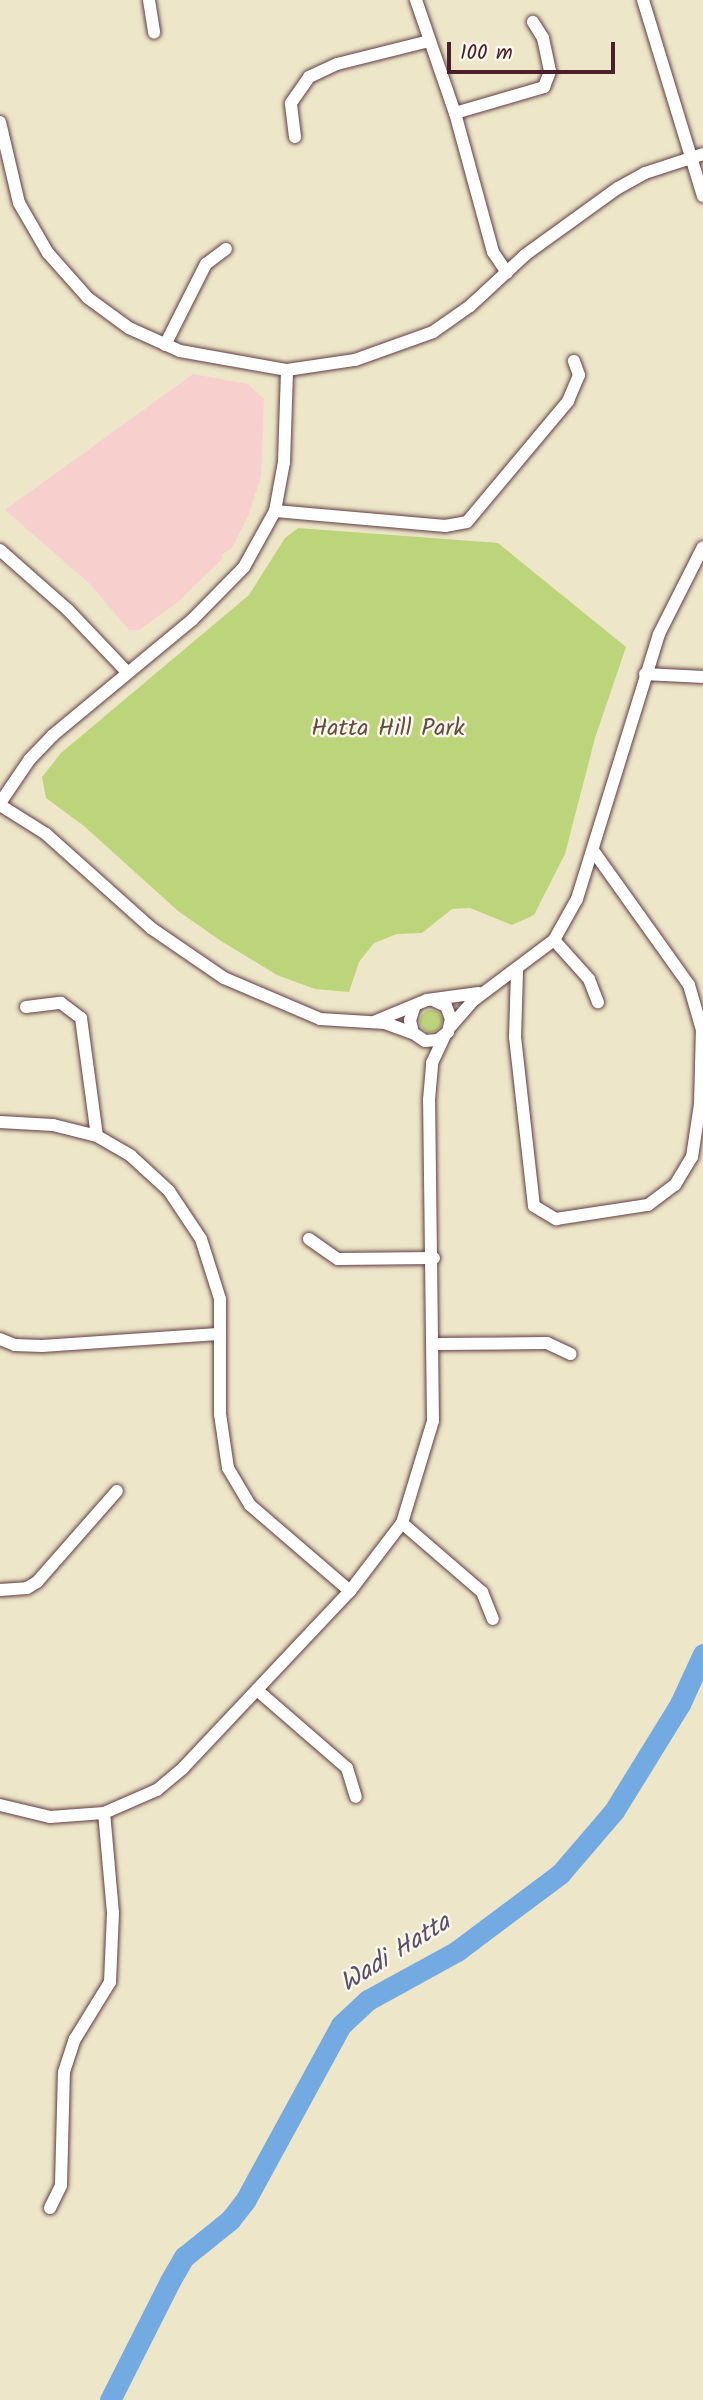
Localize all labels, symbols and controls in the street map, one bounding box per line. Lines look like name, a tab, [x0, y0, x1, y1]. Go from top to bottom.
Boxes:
scale bar	[451, 28, 619, 72]
text: 100 m	[460, 37, 513, 70]
park label: Hatta Hill Park	[311, 715, 465, 743]
water label: Wadi Hatta	[335, 1908, 457, 2000]

